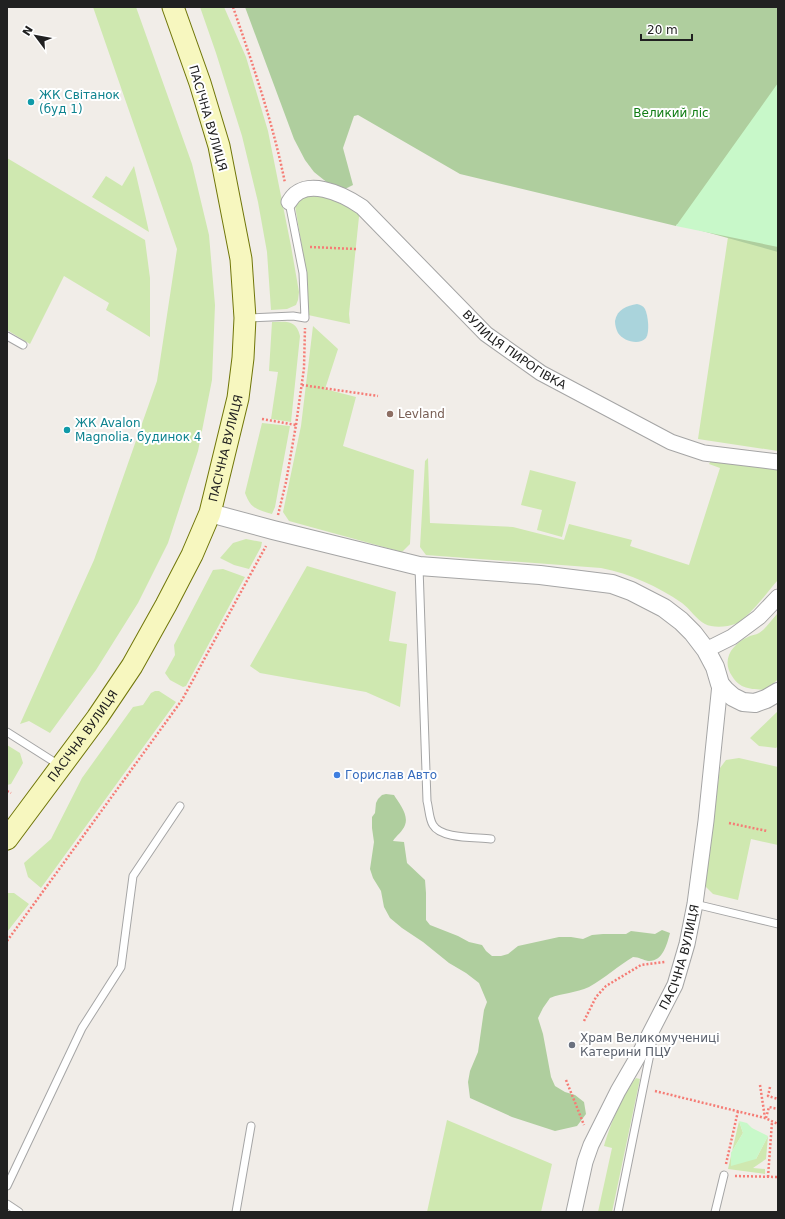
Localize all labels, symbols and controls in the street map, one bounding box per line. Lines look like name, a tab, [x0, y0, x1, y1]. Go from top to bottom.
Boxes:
north arrow	[16, 16, 56, 56]
scale bar	[641, 16, 692, 42]
text: 20 m	[647, 23, 678, 37]
text: N	[20, 24, 36, 38]
street label: ПАСІЧНА ВУЛИЦЯ	[186, 63, 230, 173]
place label: ЖК Світанок (буд 1)	[39, 88, 120, 116]
marker: ЖК Світанок (буд 1)	[26, 97, 36, 107]
park label: Великий ліс	[633, 106, 709, 120]
street label: ВУЛИЦЯ ПИРОГІВКА	[460, 307, 569, 393]
street label: ПАСІЧНА ВУЛИЦЯ	[206, 393, 246, 503]
place label: Levland	[398, 407, 445, 421]
marker: Levland	[385, 409, 395, 419]
place label: ЖК Avalon Magnolia, будинок 4	[75, 416, 201, 444]
marker: ЖК Avalon Magnolia, будинок 4	[62, 425, 72, 435]
street label: ПАСІЧНА ВУЛИЦЯ	[45, 687, 121, 784]
place label: Горислав Авто	[345, 768, 437, 782]
marker: Горислав Авто	[332, 770, 342, 780]
street label: ПАСІЧНА ВУЛИЦЯ	[656, 903, 702, 1012]
place label: Храм Великомучениці Катерини ПЦУ	[580, 1031, 720, 1059]
marker: Храм Великомучениці Катерини ПЦУ	[567, 1040, 577, 1050]

